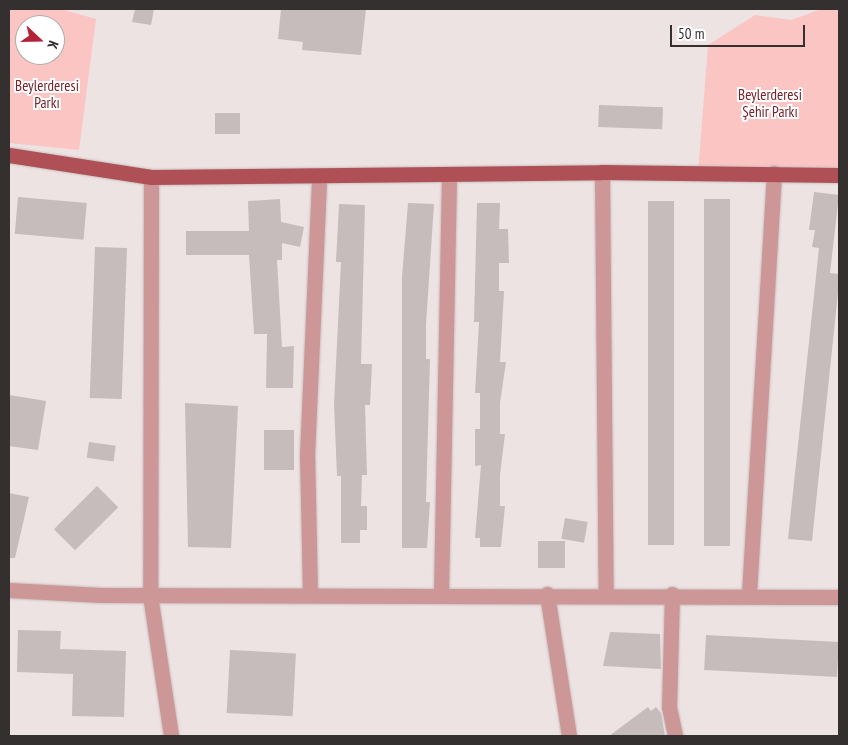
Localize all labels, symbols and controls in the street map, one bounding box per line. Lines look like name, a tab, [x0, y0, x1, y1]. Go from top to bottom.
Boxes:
north arrow	[15, 15, 65, 65]
scale bar	[673, 15, 808, 47]
text: 50 m	[678, 24, 704, 43]
text: K	[43, 38, 63, 52]
park label: Beylerderesi Parkı	[15, 76, 79, 111]
park label: Beylerderesi Şehir Parkı	[738, 85, 802, 120]

